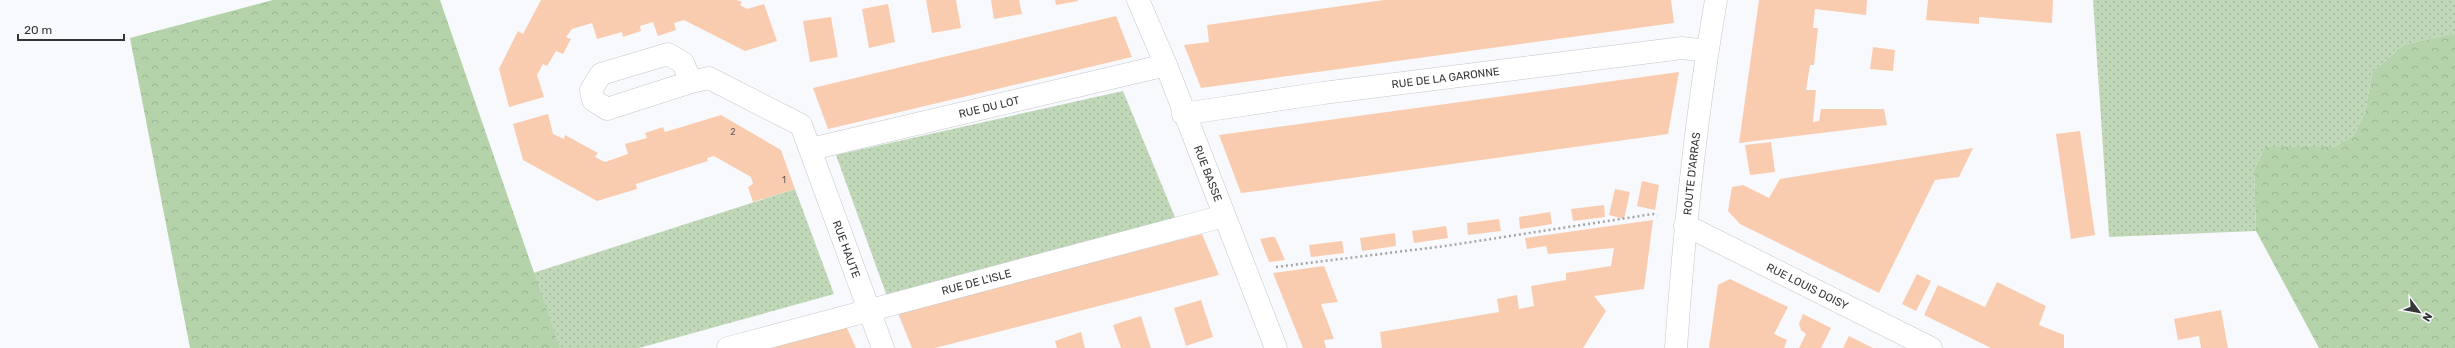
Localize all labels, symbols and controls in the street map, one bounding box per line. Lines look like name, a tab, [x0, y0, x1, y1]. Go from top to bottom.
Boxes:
scale bar	[18, 16, 124, 42]
text: 20 m	[24, 23, 52, 37]
street label: RUE DE LA GARONNE	[1391, 65, 1501, 91]
street label: RUE DU LOT	[957, 94, 1022, 121]
house number: 2	[730, 127, 736, 137]
street label: ROUTE D'ARRAS	[1681, 131, 1703, 216]
street label: RUE BASSE	[1191, 144, 1225, 204]
house number: 1	[782, 175, 786, 185]
street label: RUE HAUTE	[830, 219, 863, 280]
street label: RUE LOUIS DOISY	[1764, 261, 1850, 313]
street label: RUE DE L'ISLE	[940, 267, 1013, 298]
north arrow	[2399, 292, 2439, 332]
text: N	[2419, 310, 2435, 324]

